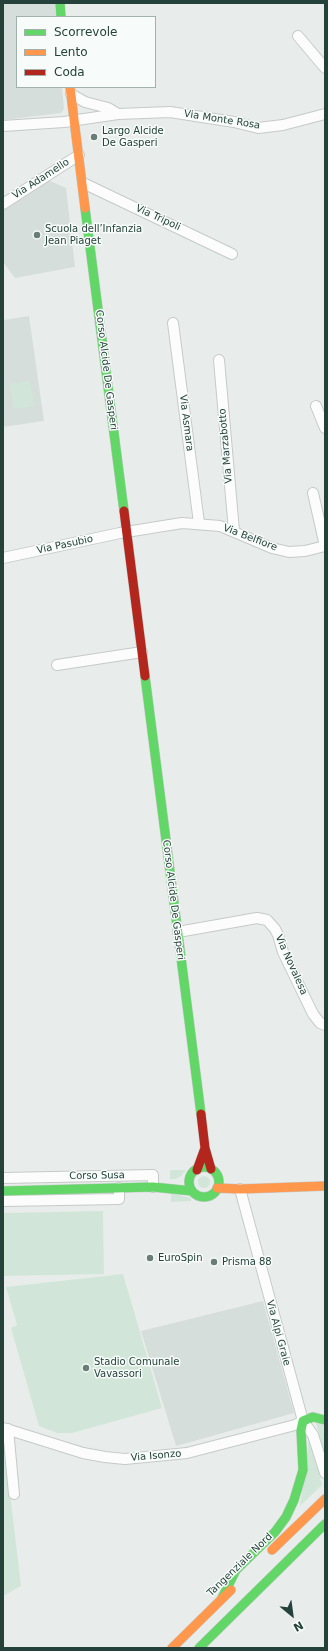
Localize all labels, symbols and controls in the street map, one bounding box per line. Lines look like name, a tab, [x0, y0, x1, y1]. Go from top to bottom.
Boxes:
legend	[16, 16, 156, 88]
text: Scorrevole	[54, 25, 118, 39]
text: Lento	[54, 45, 88, 59]
text: Coda	[54, 65, 85, 79]
street label: Via Monte Rosa	[183, 108, 261, 132]
place label: Largo Alcide De Gasperi	[102, 125, 164, 148]
marker: Largo Alcide De Gasperi	[89, 132, 99, 142]
street label: Via Adamello	[10, 156, 72, 202]
street label: Via Tripoli	[134, 202, 182, 234]
place label: Scuola dell’Infanzia Jean Piaget	[45, 223, 142, 246]
marker: Scuola dell’Infanzia Jean Piaget	[32, 230, 42, 240]
street label: Corso Alcide De Gasperi	[93, 309, 119, 431]
street label: Via Asmara	[177, 394, 195, 452]
street label: Via Marzabotto	[217, 408, 235, 484]
street label: Via Belfiore	[221, 522, 279, 554]
street label: Via Pasubio	[36, 533, 94, 557]
street label: Corso Alcide De Gasperi	[160, 839, 186, 961]
street label: Via Novalesa	[272, 933, 310, 997]
street label: Corso Susa	[69, 1170, 125, 1182]
place label: EuroSpin	[158, 1252, 202, 1264]
marker: EuroSpin	[145, 1253, 155, 1263]
place label: Prisma 88	[222, 1256, 272, 1268]
marker: Prisma 88	[209, 1257, 219, 1267]
street label: Via Alpi Graie	[263, 1299, 293, 1367]
place label: Stadio Comunale Vavassori	[94, 1356, 179, 1380]
marker: Stadio Comunale Vavassori	[81, 1363, 91, 1373]
street label: Via Isonzo	[130, 1448, 182, 1464]
street label: Tangenziale Nord	[205, 1531, 275, 1599]
north arrow	[272, 1595, 312, 1635]
text: N	[291, 1618, 305, 1634]

